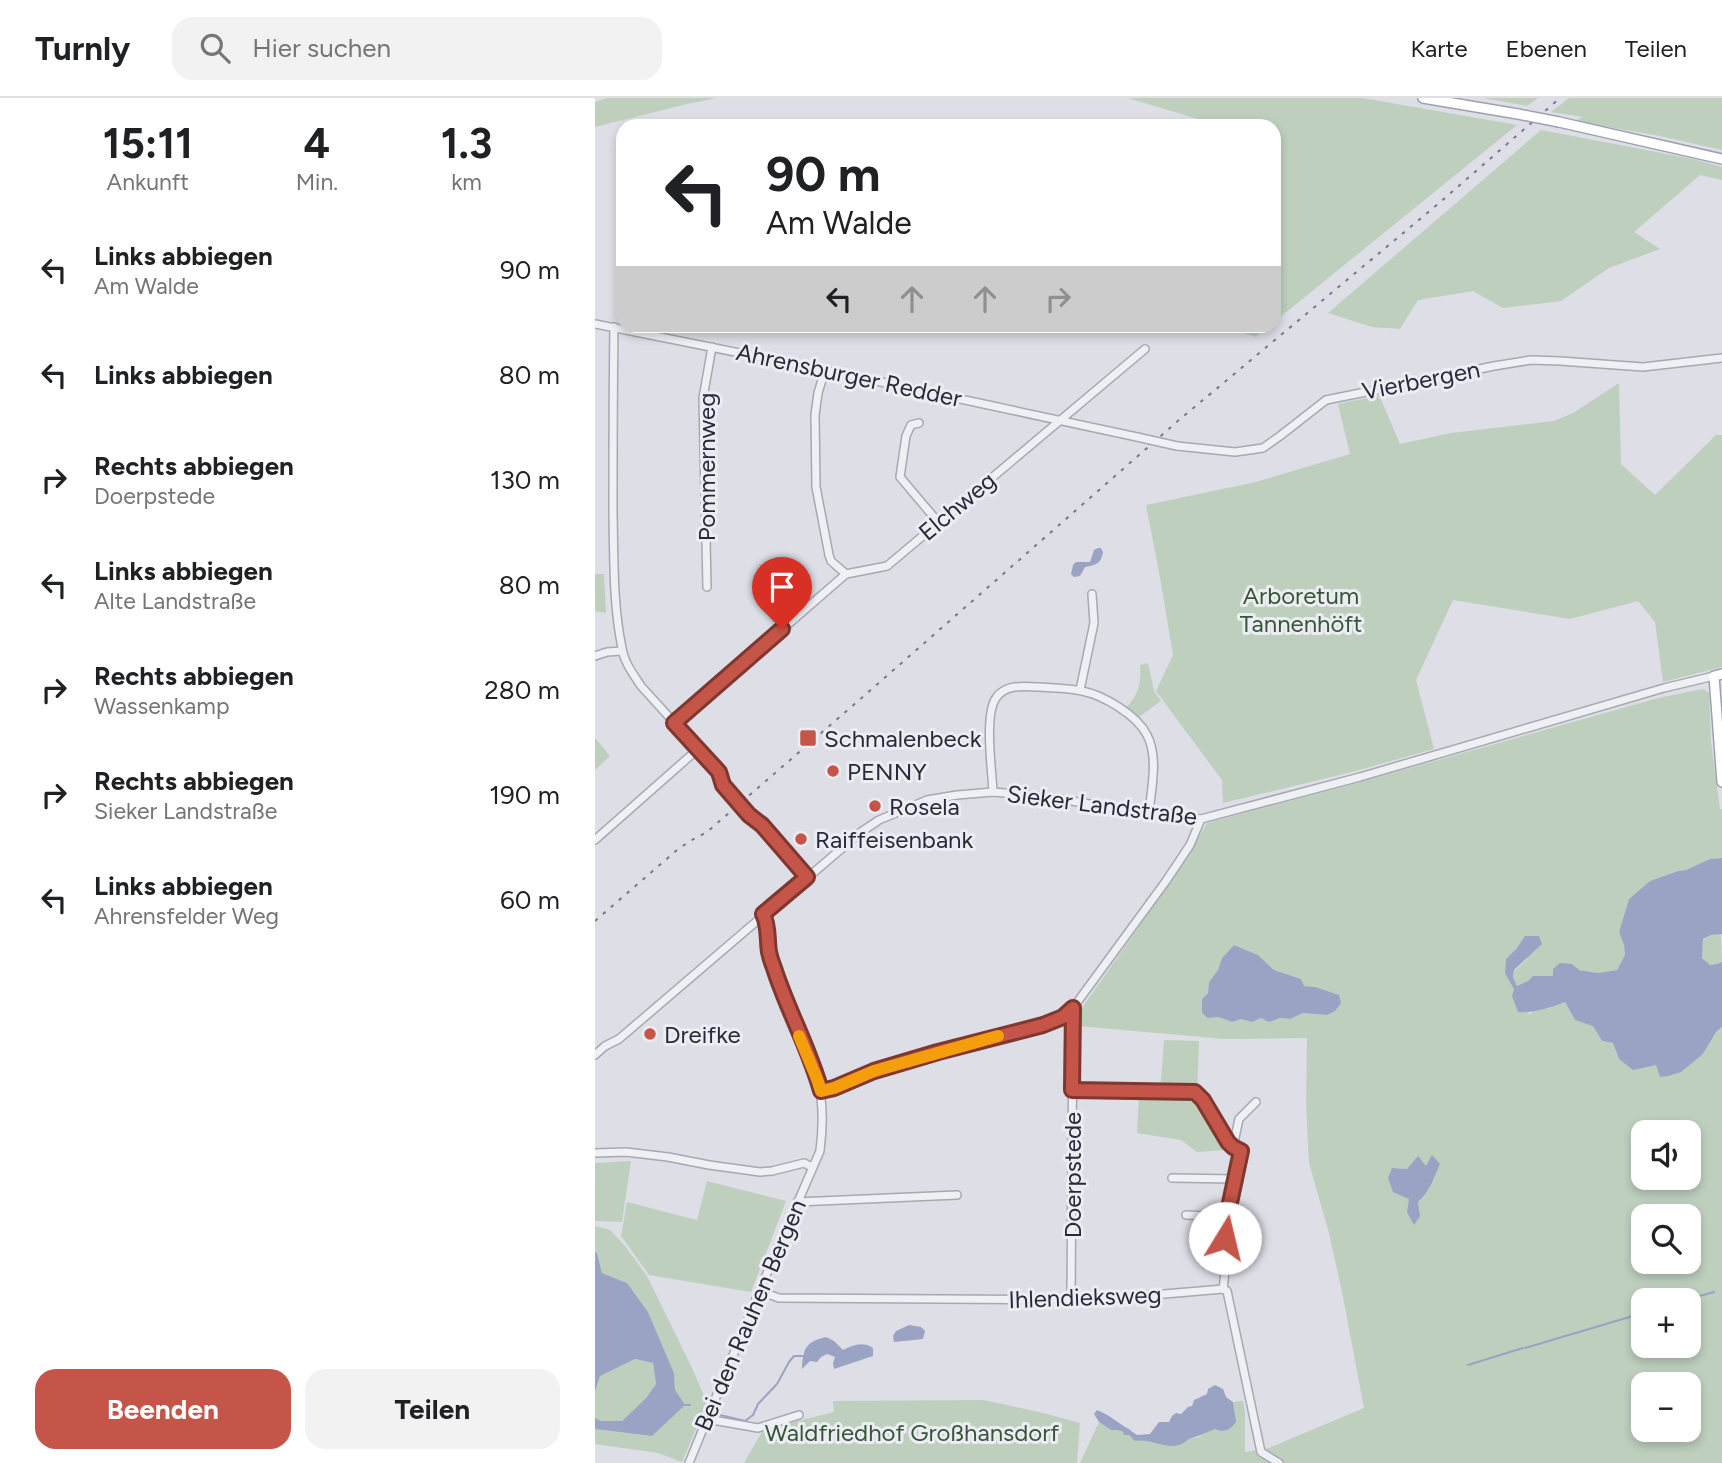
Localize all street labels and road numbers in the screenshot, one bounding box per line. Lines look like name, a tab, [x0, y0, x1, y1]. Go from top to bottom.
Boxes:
street label: Ahrensburger Redder	[734, 337, 964, 413]
street label: Vierbergen	[1360, 354, 1482, 406]
street label: Pommernweg	[692, 393, 721, 541]
street label: Elchweg	[913, 466, 1001, 546]
street label: Sieker Landstraße	[1005, 779, 1199, 831]
street label: Doerpstede	[1058, 1112, 1087, 1238]
street label: Bei den Rauhen Bergen	[688, 1195, 812, 1435]
street label: Ihlendieksweg	[1008, 1280, 1162, 1314]

